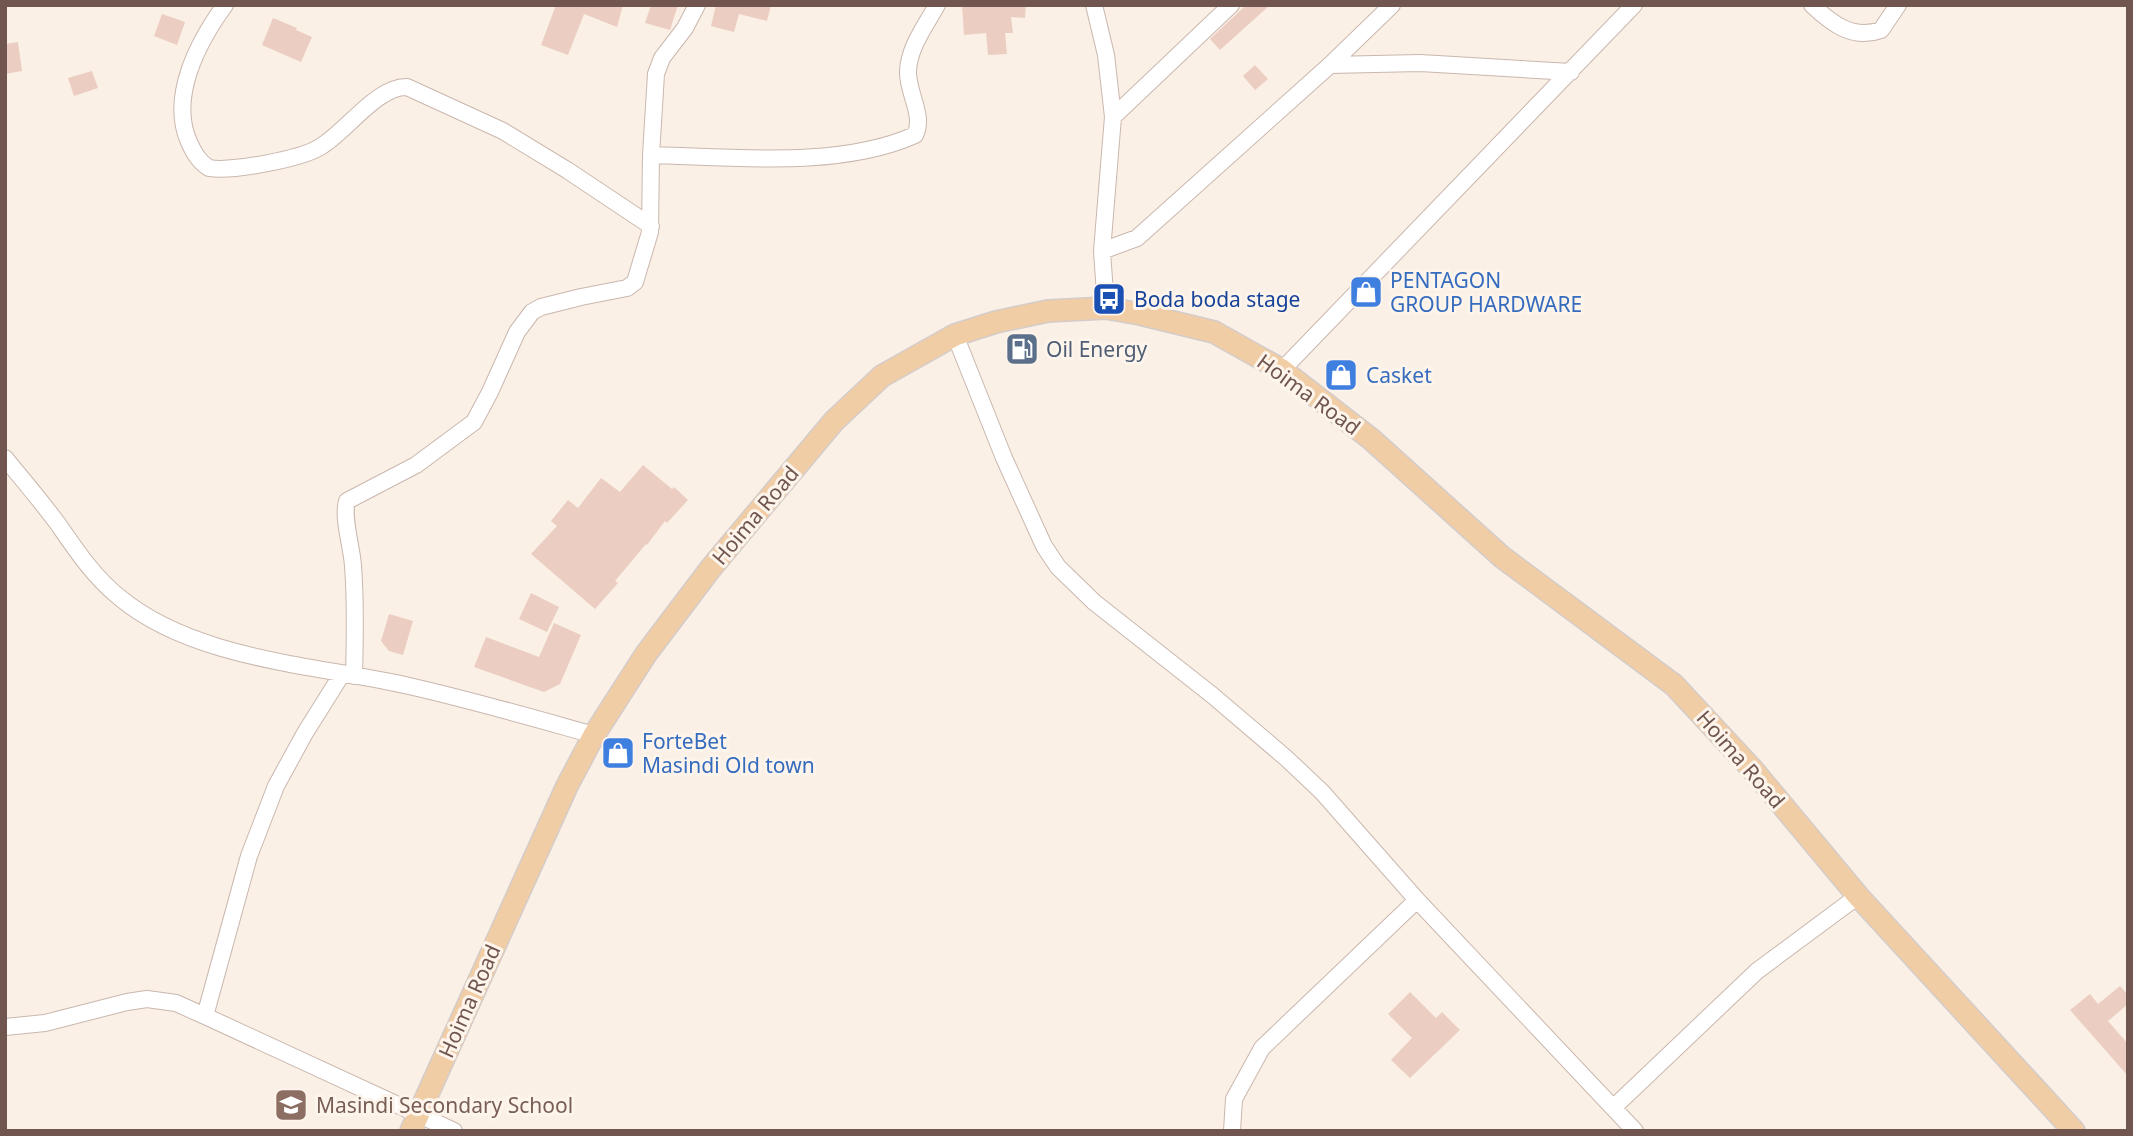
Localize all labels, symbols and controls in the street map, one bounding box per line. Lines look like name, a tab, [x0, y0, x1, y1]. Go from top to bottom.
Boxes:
place label: PENTAGON GROUP HARDWARE	[1390, 266, 1582, 318]
shop icon: PENTAGON GROUP HARDWARE	[1347, 273, 1385, 311]
bus stop icon: Boda boda stage	[1090, 280, 1128, 318]
place label: Boda boda stage	[1134, 285, 1300, 313]
fuel station icon: Oil Energy	[1003, 330, 1041, 368]
place label: Oil Energy	[1046, 335, 1148, 363]
street label: Hoima Road	[1252, 347, 1366, 441]
shop icon: Casket	[1322, 356, 1360, 394]
place label: Casket	[1366, 361, 1432, 389]
street label: Hoima Road	[705, 460, 805, 570]
street label: Hoima Road	[1691, 704, 1791, 814]
place label: ForteBet Masindi Old town	[642, 727, 815, 779]
shop icon: ForteBet Masindi Old town	[599, 734, 637, 772]
street label: Hoima Road	[432, 940, 506, 1062]
school or university icon: Masindi Secondary School	[272, 1086, 310, 1124]
place label: Masindi Secondary School	[316, 1091, 573, 1119]

